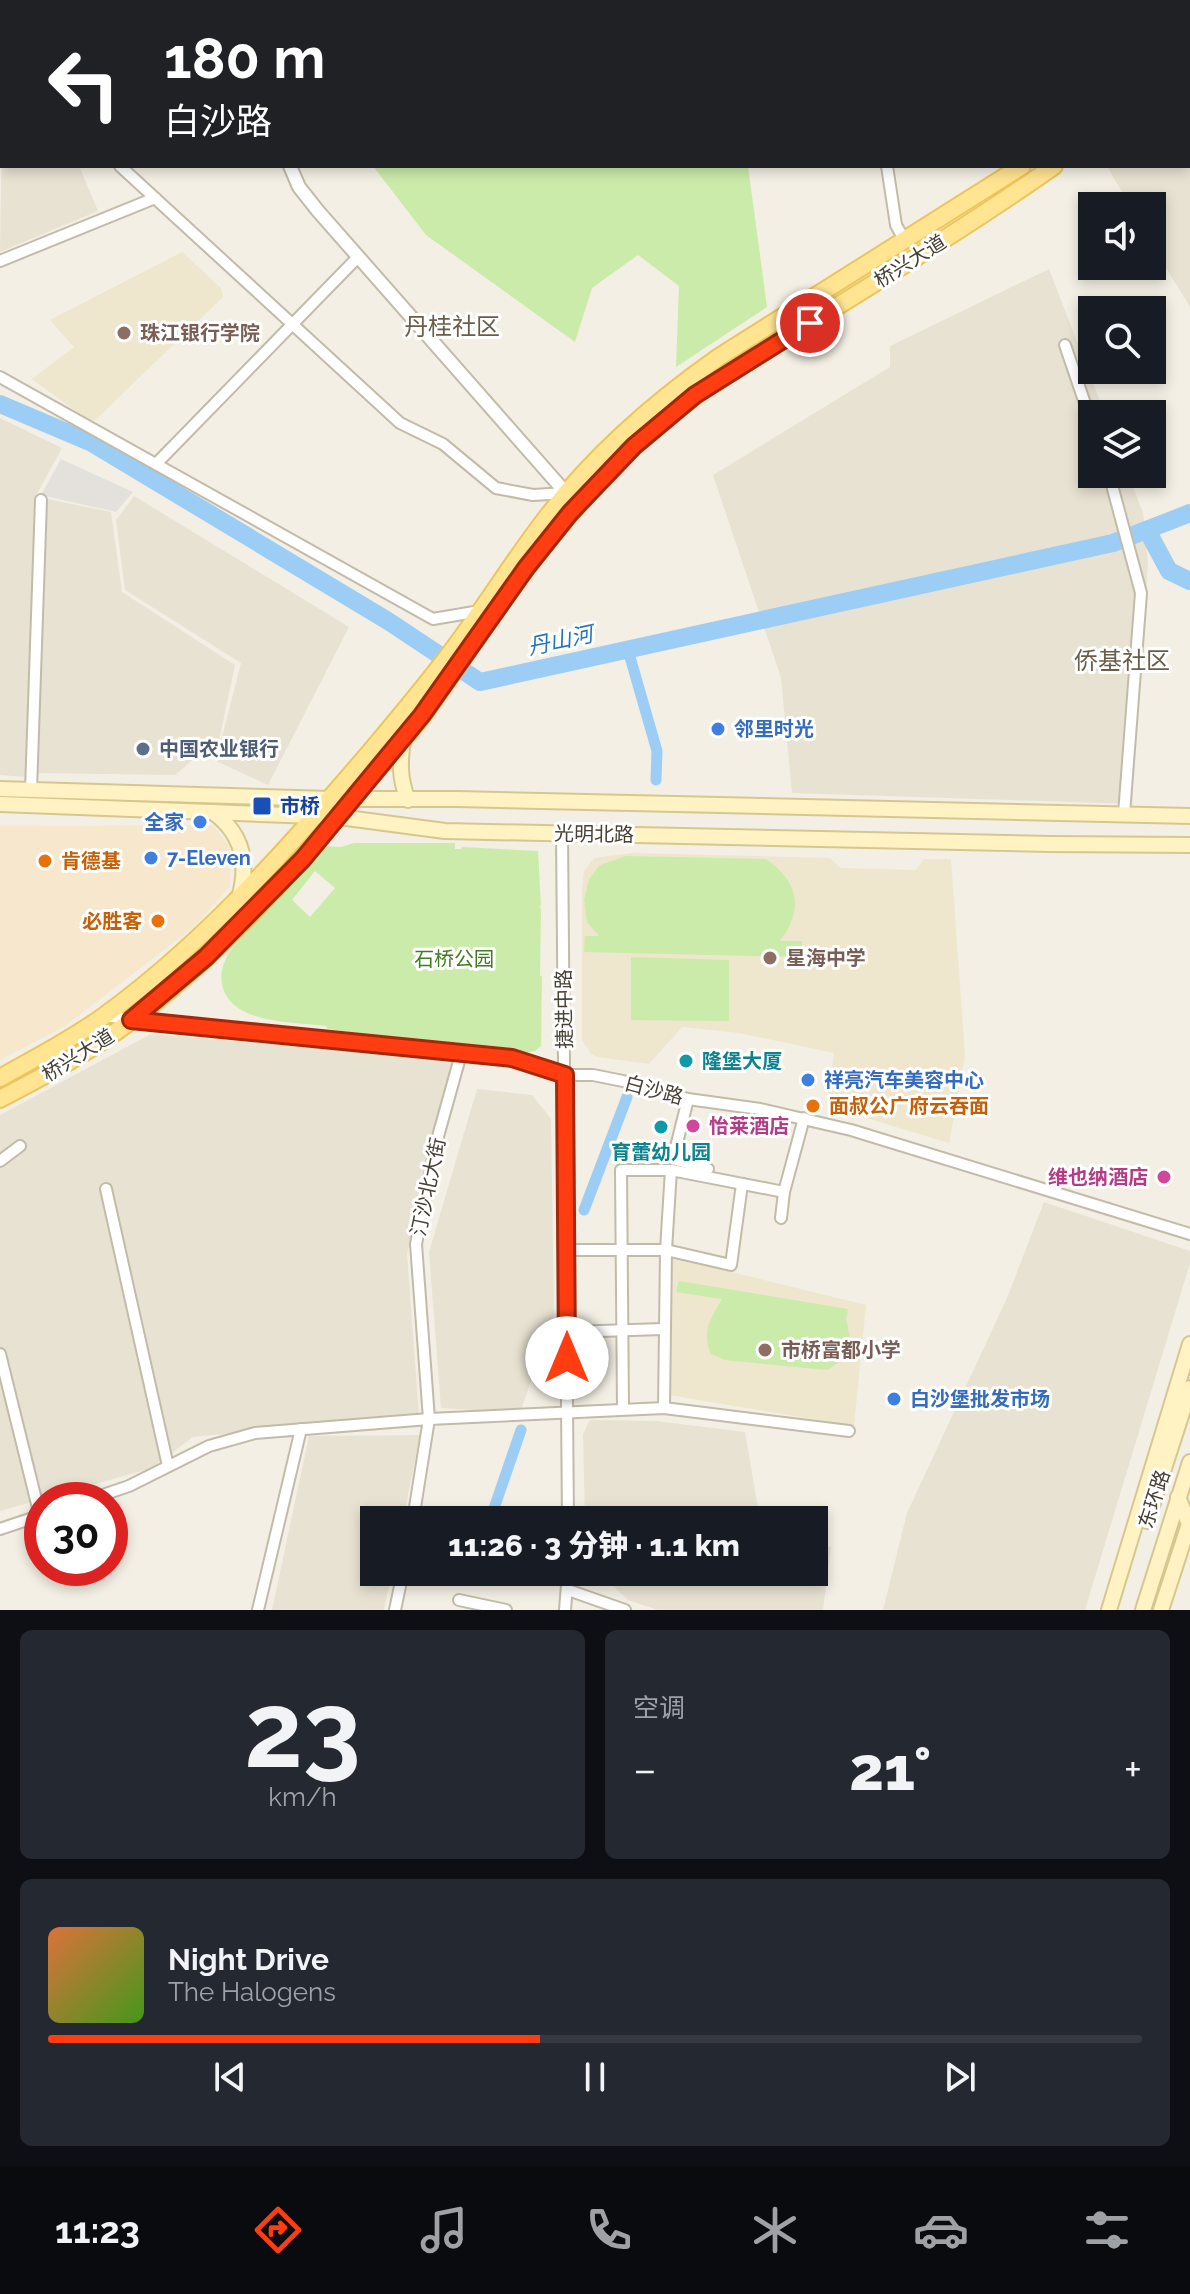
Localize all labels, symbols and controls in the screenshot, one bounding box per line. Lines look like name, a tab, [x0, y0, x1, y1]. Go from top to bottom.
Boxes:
text: 180 m	[164, 25, 325, 91]
icon: left	[32, 32, 136, 136]
text: 白沙路	[164, 100, 272, 142]
map controls	[1078, 192, 1166, 488]
button: sound	[1078, 192, 1166, 280]
street label: 桥兴大道	[870, 230, 950, 292]
pin	[776, 289, 844, 357]
button: search	[1078, 296, 1166, 384]
icon: arrive	[788, 301, 832, 345]
district label: 丹桂社区	[404, 312, 500, 341]
place label: 珠江银行学院	[140, 321, 260, 345]
marker: 珠江银行学院	[115, 324, 133, 342]
button: layers	[1078, 400, 1166, 488]
water label: 丹山河	[525, 620, 599, 660]
district label: 侨基社区	[1074, 646, 1170, 675]
place label: 邻里时光	[734, 717, 814, 741]
marker: 邻里时光	[709, 720, 727, 738]
place label: 中国农业银行	[159, 737, 279, 761]
marker: 中国农业银行	[134, 740, 152, 758]
place label: 市桥	[280, 794, 320, 818]
marker: 市桥	[251, 795, 273, 817]
place label: 全家	[144, 810, 184, 834]
marker: 全家	[191, 813, 209, 831]
street label: 光明北路	[554, 821, 634, 847]
place label: 7-Eleven	[167, 846, 251, 870]
place label: 肯德基	[61, 849, 121, 873]
marker: 7-Eleven	[142, 849, 160, 867]
marker: 肯德基	[36, 852, 54, 870]
place label: 必胜客	[82, 909, 142, 933]
marker: 必胜客	[149, 912, 167, 930]
place label: 星海中学	[786, 946, 866, 970]
park label: 石桥公园	[414, 947, 494, 971]
marker: 星海中学	[761, 949, 779, 967]
street label: 捷进中路	[551, 969, 577, 1049]
street label: 桥兴大道	[38, 1024, 118, 1086]
place label: 隆堡大厦	[702, 1049, 782, 1073]
marker: 隆堡大厦	[677, 1052, 695, 1070]
place label: 祥亮汽车美容中心	[824, 1068, 984, 1092]
street label: 白沙路	[622, 1071, 686, 1109]
marker: 祥亮汽车美容中心	[799, 1071, 817, 1089]
place label: 面叔公广府云吞面	[829, 1094, 989, 1118]
marker: 面叔公广府云吞面	[804, 1097, 822, 1115]
place label: 怡莱酒店	[709, 1114, 789, 1138]
marker: 怡莱酒店	[684, 1117, 702, 1135]
marker: 育蕾幼儿园	[652, 1118, 670, 1136]
street label: 汀沙北大街	[406, 1136, 450, 1238]
place label: 育蕾幼儿园	[611, 1140, 711, 1164]
place label: 维也纳酒店	[1048, 1165, 1148, 1189]
marker: 维也纳酒店	[1155, 1168, 1173, 1186]
position arrow	[525, 1316, 609, 1400]
place label: 市桥富都小学	[781, 1338, 901, 1362]
marker: 市桥富都小学	[756, 1341, 774, 1359]
place label: 白沙堡批发市场	[910, 1387, 1050, 1411]
marker: 白沙堡批发市场	[885, 1390, 903, 1408]
street label: 东环路	[1133, 1467, 1175, 1531]
speed limit sign: 30	[24, 1482, 128, 1586]
text: 11:26 · 3 分钟 · 1.1 km	[448, 1528, 740, 1563]
text: 23	[244, 1669, 361, 1791]
text: 空调	[633, 1693, 685, 1723]
text: 21°	[849, 1734, 931, 1804]
text: −	[633, 1744, 657, 1795]
text: +	[1124, 1744, 1142, 1795]
text: km/h	[268, 1782, 337, 1812]
text: Night Drive	[168, 1942, 329, 1977]
text: The Halogens	[168, 1977, 336, 2007]
icon: previous	[208, 2055, 252, 2099]
icon: pause	[573, 2055, 617, 2099]
icon: next	[938, 2055, 982, 2099]
icon: directions	[250, 2202, 306, 2258]
icon: music	[416, 2202, 472, 2258]
icon: phone	[581, 2202, 637, 2258]
icon: climate	[747, 2202, 803, 2258]
icon: car	[913, 2202, 969, 2258]
icon: filters	[1079, 2202, 1135, 2258]
text: 11:23	[55, 2209, 140, 2251]

